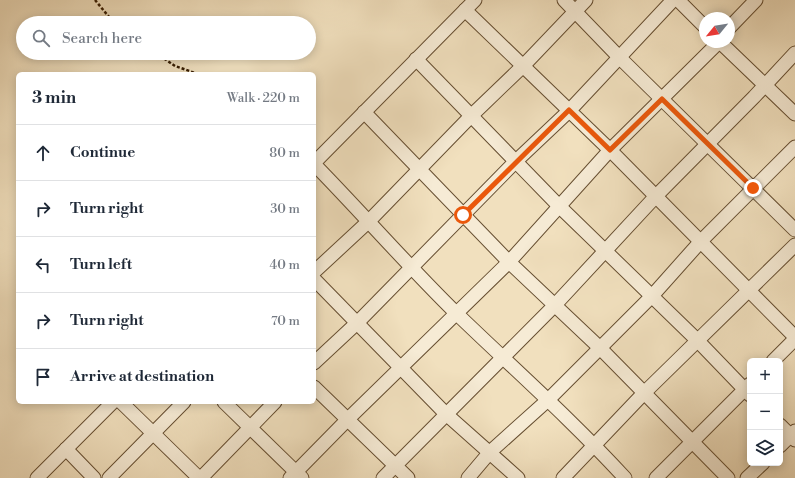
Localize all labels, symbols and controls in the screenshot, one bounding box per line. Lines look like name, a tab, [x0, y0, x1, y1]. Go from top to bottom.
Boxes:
north arrow	[699, 12, 735, 48]
search box	[16, 16, 316, 60]
icon: search	[30, 27, 52, 49]
text: Search here	[62, 29, 142, 48]
text: 3 min	[32, 87, 76, 109]
text: Walk · 220 m	[227, 90, 300, 106]
icon: ahead	[32, 142, 54, 164]
text: Continue	[70, 143, 135, 162]
text: 80 m	[269, 145, 300, 161]
route end	[744, 179, 762, 197]
icon: right	[32, 198, 54, 220]
text: Turn right	[70, 199, 144, 218]
text: 30 m	[270, 201, 300, 217]
route start	[454, 206, 472, 224]
icon: left	[32, 254, 54, 276]
text: Turn left	[70, 255, 132, 274]
text: 40 m	[270, 257, 300, 273]
icon: right	[32, 310, 54, 332]
text: Turn right	[70, 311, 144, 330]
text: 70 m	[271, 313, 300, 329]
map controls	[747, 358, 783, 466]
button: +	[747, 358, 783, 394]
icon: arrive	[32, 366, 54, 388]
text: Arrive at destination	[70, 367, 214, 386]
button: −	[747, 394, 783, 430]
button: layers	[747, 430, 783, 466]

